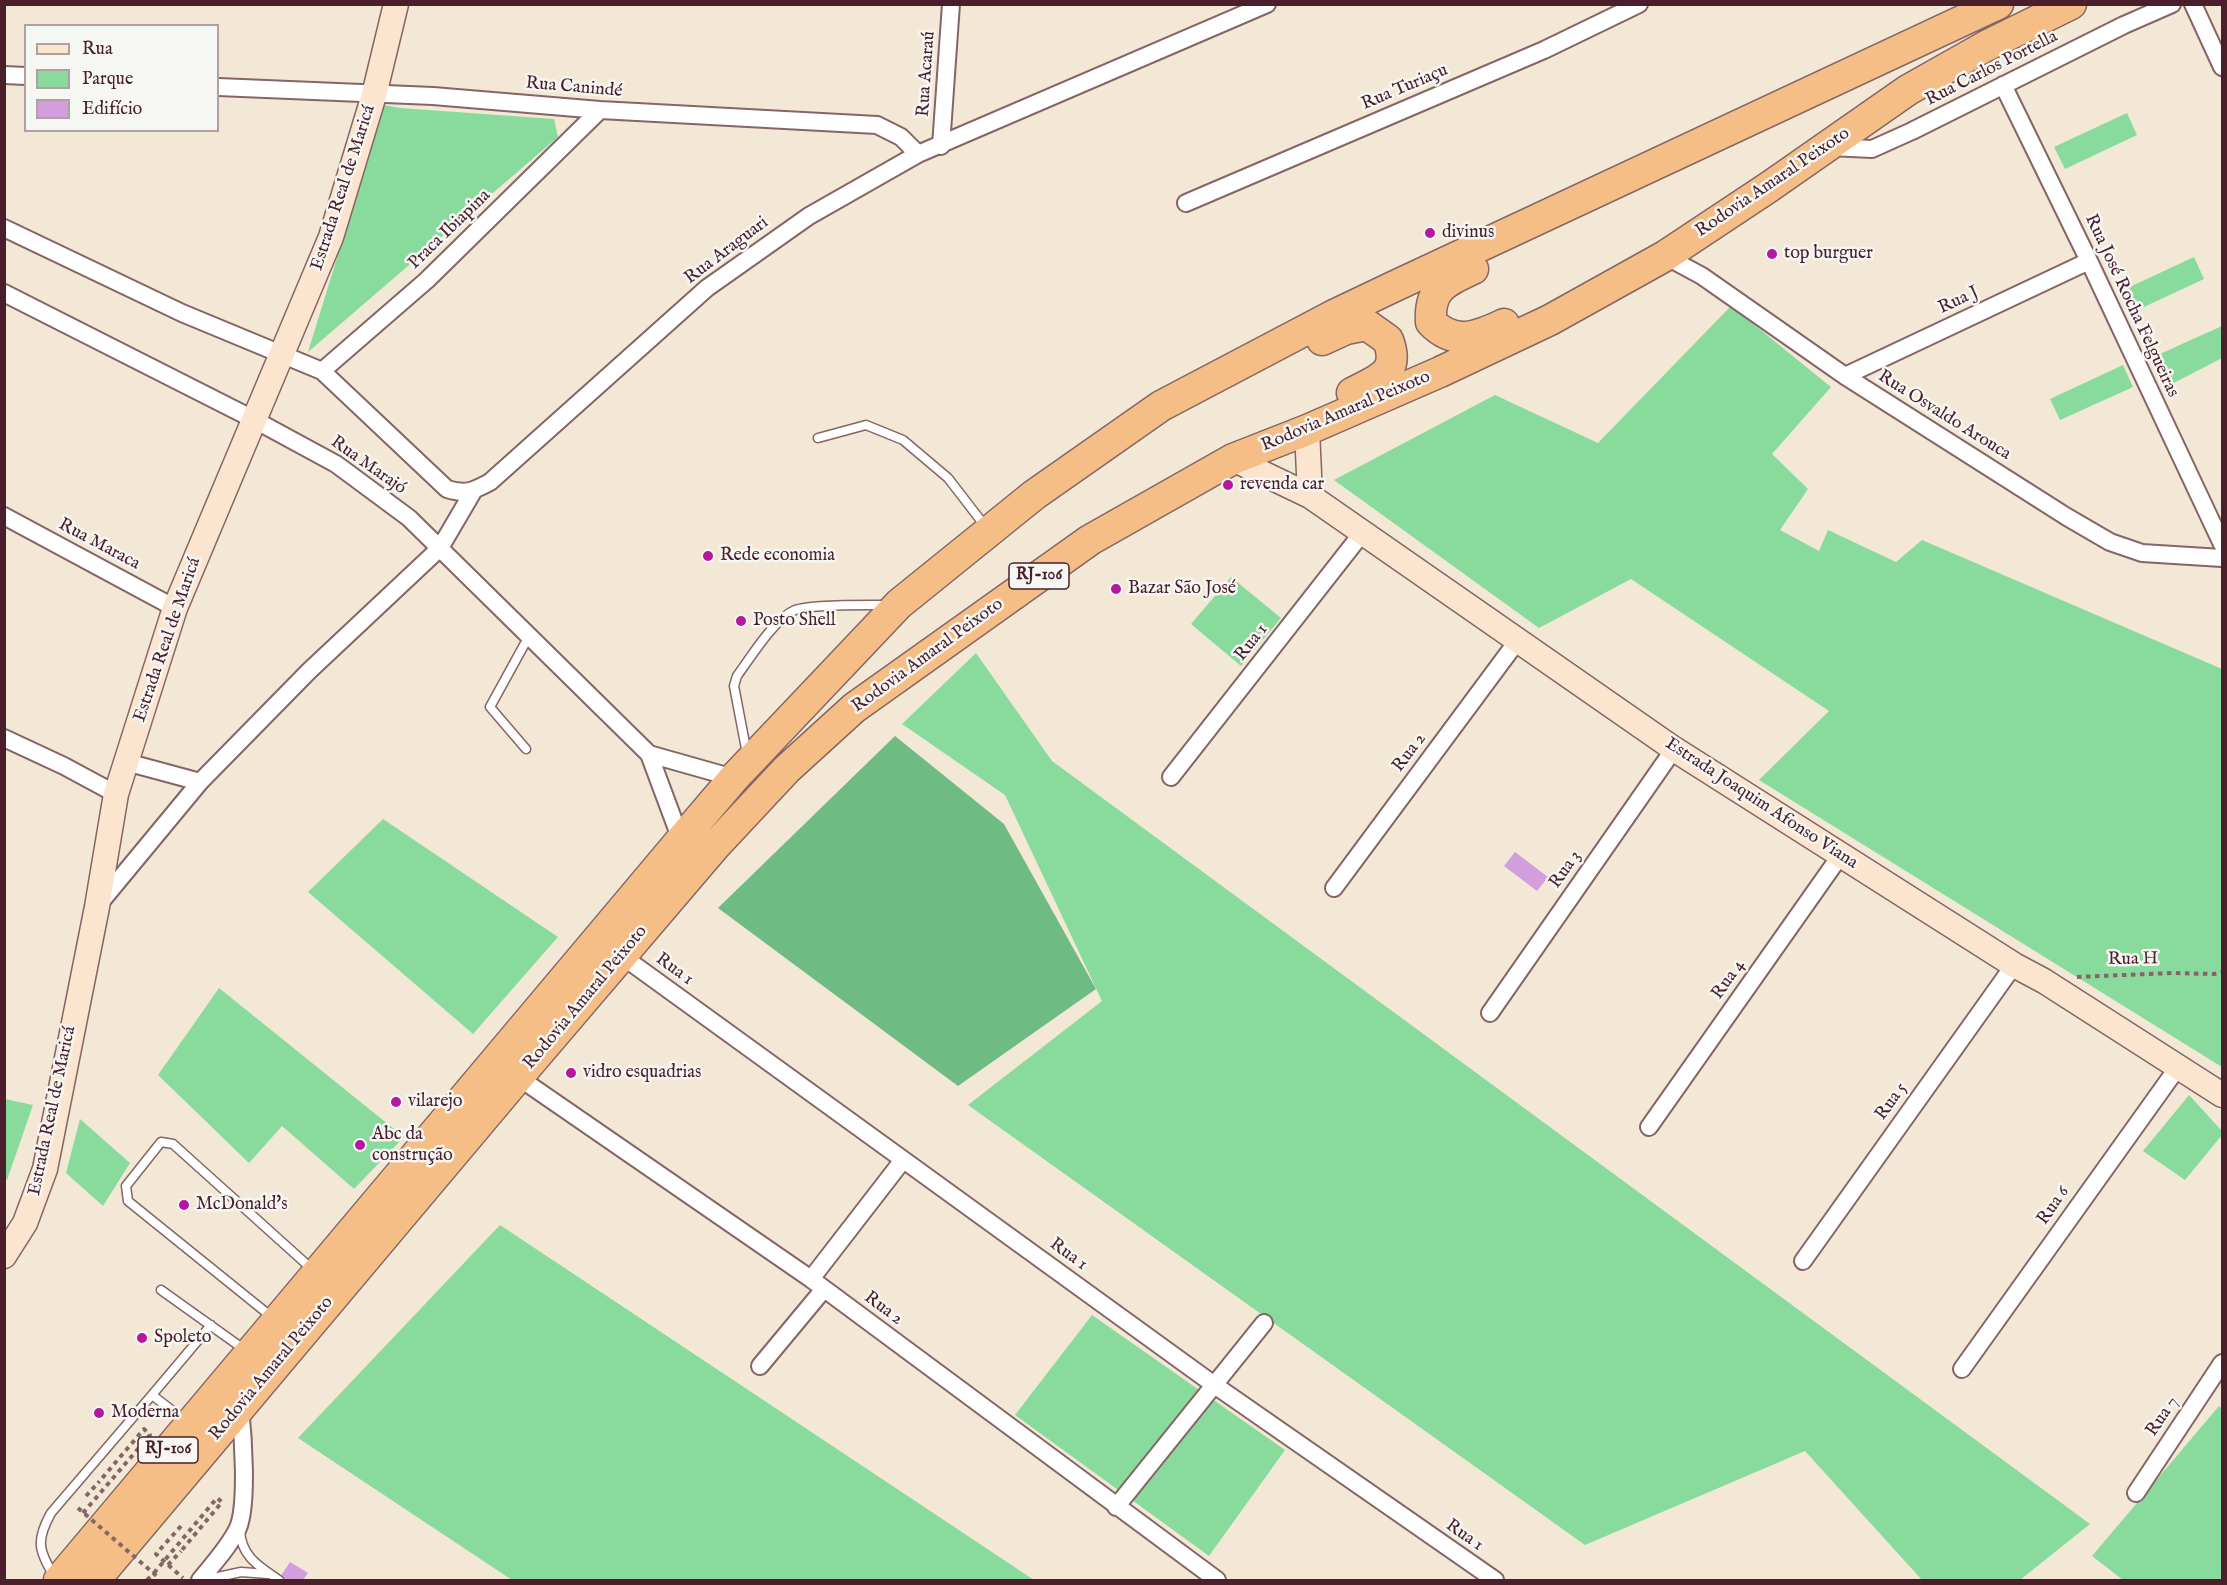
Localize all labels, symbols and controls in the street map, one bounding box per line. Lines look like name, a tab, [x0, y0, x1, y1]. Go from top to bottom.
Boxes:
legend	[24, 24, 219, 132]
street label: Rua Carlos Portella	[1922, 26, 2062, 112]
street label: Rua Acaraú	[913, 30, 941, 118]
text: Rua	[82, 38, 113, 61]
street label: Rua Turiaçu	[1359, 60, 1451, 116]
text: Parque	[82, 68, 133, 91]
street label: Rua Canindé	[525, 73, 623, 103]
text: Edifício	[82, 98, 142, 121]
street label: Estrada Real de Maricá	[307, 103, 381, 273]
street label: Rodovia Amaral Peixoto	[1692, 123, 1854, 243]
street label: Praca Ibiapina	[404, 185, 496, 275]
street label: Rua José Rocha Felgueiras	[2079, 211, 2183, 401]
street label: Rua Araguari	[681, 212, 773, 290]
place label: divinus	[1442, 222, 1494, 244]
marker: divinus	[1423, 226, 1437, 240]
place label: top burguer	[1784, 243, 1873, 265]
marker: top burguer	[1765, 247, 1779, 261]
street label: Rua J	[1935, 282, 1983, 320]
street label: Rua Osvaldo Arouca	[1873, 366, 2015, 466]
street label: Rodovia Amaral Peixoto	[1258, 367, 1434, 457]
street label: Rua Marajó	[326, 432, 410, 500]
place label: revenda car	[1240, 474, 1324, 496]
marker: revenda car	[1221, 478, 1235, 492]
street label: Rua Maraca	[55, 515, 143, 575]
place label: Rede economia	[720, 545, 835, 567]
marker: Rede economia	[701, 549, 715, 563]
street label: Estrada Real de Maricá	[130, 555, 206, 725]
road number: RJ-106	[1009, 563, 1069, 589]
place label: Bazar São José	[1128, 578, 1236, 600]
marker: Bazar São José	[1109, 582, 1123, 596]
street label: Rodovia Amaral Peixoto	[848, 594, 1008, 718]
place label: Posto Shell	[753, 610, 836, 632]
marker: Posto Shell	[734, 614, 748, 628]
street label: Rua 1	[1231, 620, 1273, 666]
street label: Rua 2	[1388, 729, 1432, 777]
street label: Estrada Joaquim Afonso Viana	[1661, 734, 1861, 874]
street label: Rua 3	[1545, 847, 1587, 893]
street label: Rodovia Amaral Peixoto	[519, 922, 653, 1074]
street label: Rua 1	[651, 949, 697, 991]
street label: Rua H	[2108, 949, 2158, 971]
street label: Rua 4	[1708, 956, 1750, 1004]
street label: Estrada Real de Maricá	[25, 1024, 81, 1198]
place label: vidro esquadrias	[583, 1062, 701, 1084]
marker: vidro esquadrias	[564, 1066, 578, 1080]
street label: Rua 5	[1871, 1079, 1913, 1125]
place label: vilarejo	[408, 1091, 462, 1113]
marker: vilarejo	[389, 1095, 403, 1109]
place label: Abc da construção	[372, 1124, 453, 1166]
marker: Abc da construção	[353, 1138, 367, 1152]
street label: Rua 6	[2033, 1183, 2075, 1229]
place label: McDonald's	[196, 1194, 288, 1216]
marker: McDonald's	[177, 1198, 191, 1212]
street label: Rua 1	[1045, 1234, 1091, 1276]
street label: Rua 2	[859, 1287, 907, 1331]
street label: Rodovia Amaral Peixoto	[205, 1293, 339, 1445]
place label: Spoleto	[154, 1327, 212, 1349]
marker: Spoleto	[135, 1331, 149, 1345]
street label: Rua 7	[2142, 1393, 2184, 1441]
place label: Moderna	[111, 1402, 179, 1424]
marker: Moderna	[92, 1406, 106, 1420]
road number: RJ-106	[138, 1437, 198, 1463]
street label: Rua 1	[1441, 1515, 1487, 1557]

